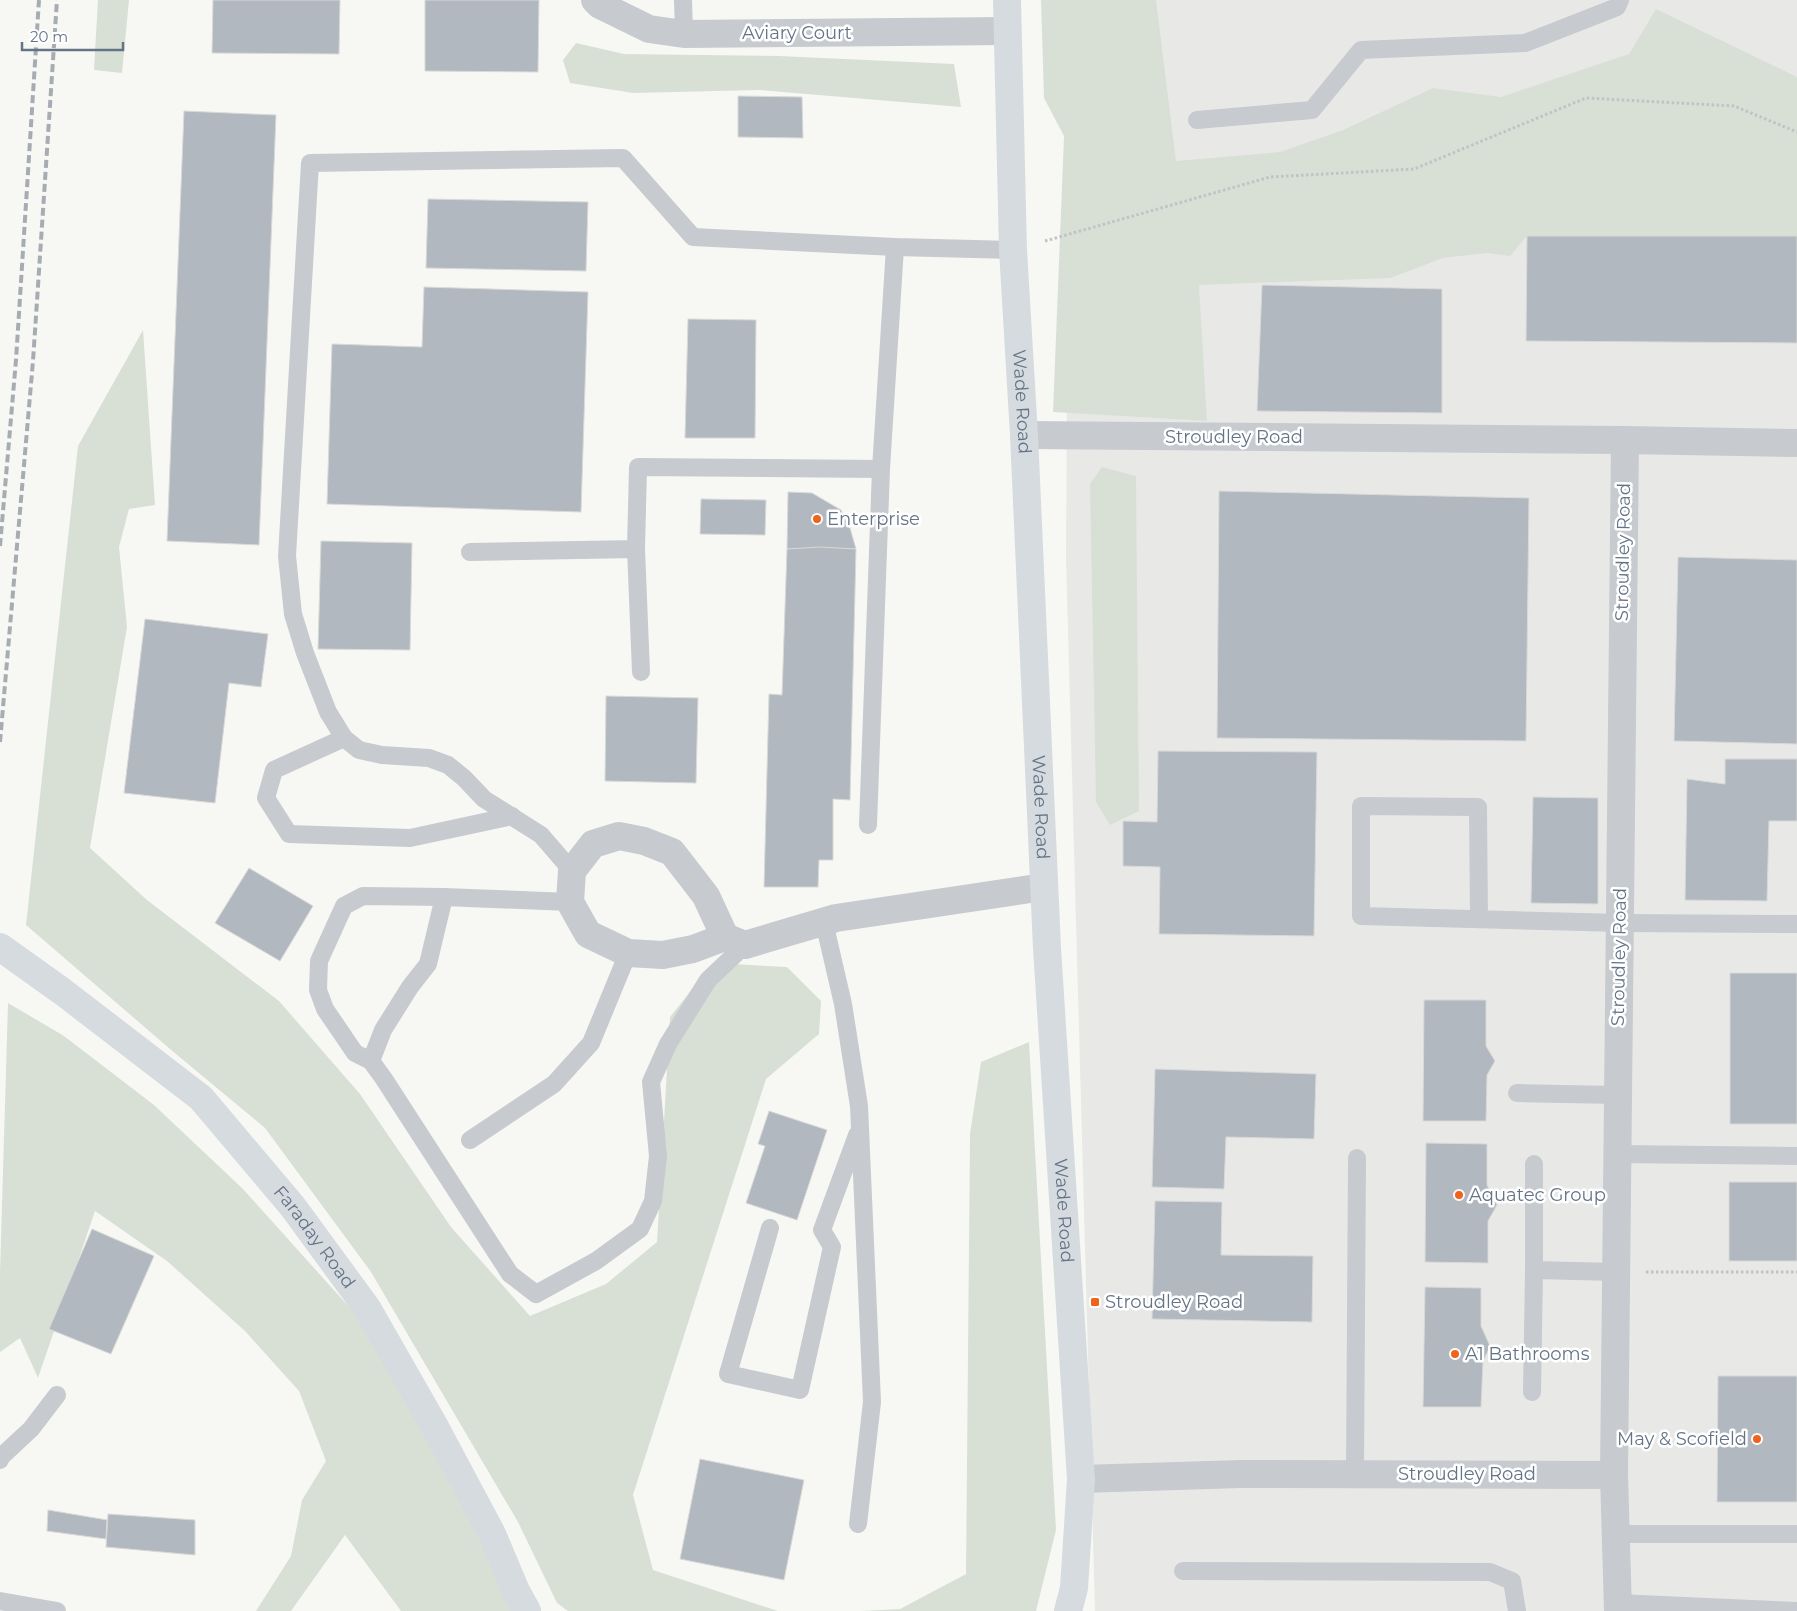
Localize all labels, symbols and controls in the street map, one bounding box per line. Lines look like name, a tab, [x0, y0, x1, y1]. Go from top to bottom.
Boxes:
scale bar	[22, 20, 124, 52]
street label: Aviary Court	[742, 22, 852, 44]
text: 20 m	[30, 27, 68, 46]
street label: Wade Road	[1008, 349, 1036, 454]
street label: Stroudley Road	[1165, 426, 1303, 448]
street label: Stroudley Road	[1611, 483, 1635, 621]
place label: Enterprise	[827, 508, 920, 530]
marker: Enterprise	[811, 513, 823, 525]
street label: Wade Road	[1027, 755, 1054, 860]
street label: Stroudley Road	[1607, 888, 1631, 1026]
street label: Wade Road	[1049, 1158, 1078, 1263]
street label: Faraday Road	[269, 1181, 360, 1293]
place label: Aquatec Group	[1469, 1184, 1606, 1206]
marker: Aquatec Group	[1453, 1189, 1465, 1201]
place label: Stroudley Road	[1105, 1291, 1243, 1313]
marker: Stroudley Road	[1089, 1296, 1101, 1308]
place label: A1 Bathrooms	[1465, 1343, 1590, 1365]
marker: A1 Bathrooms	[1449, 1348, 1461, 1360]
place label: May & Scofield	[1617, 1428, 1747, 1450]
marker: May & Scofield	[1751, 1433, 1763, 1445]
street label: Stroudley Road	[1398, 1463, 1536, 1485]

